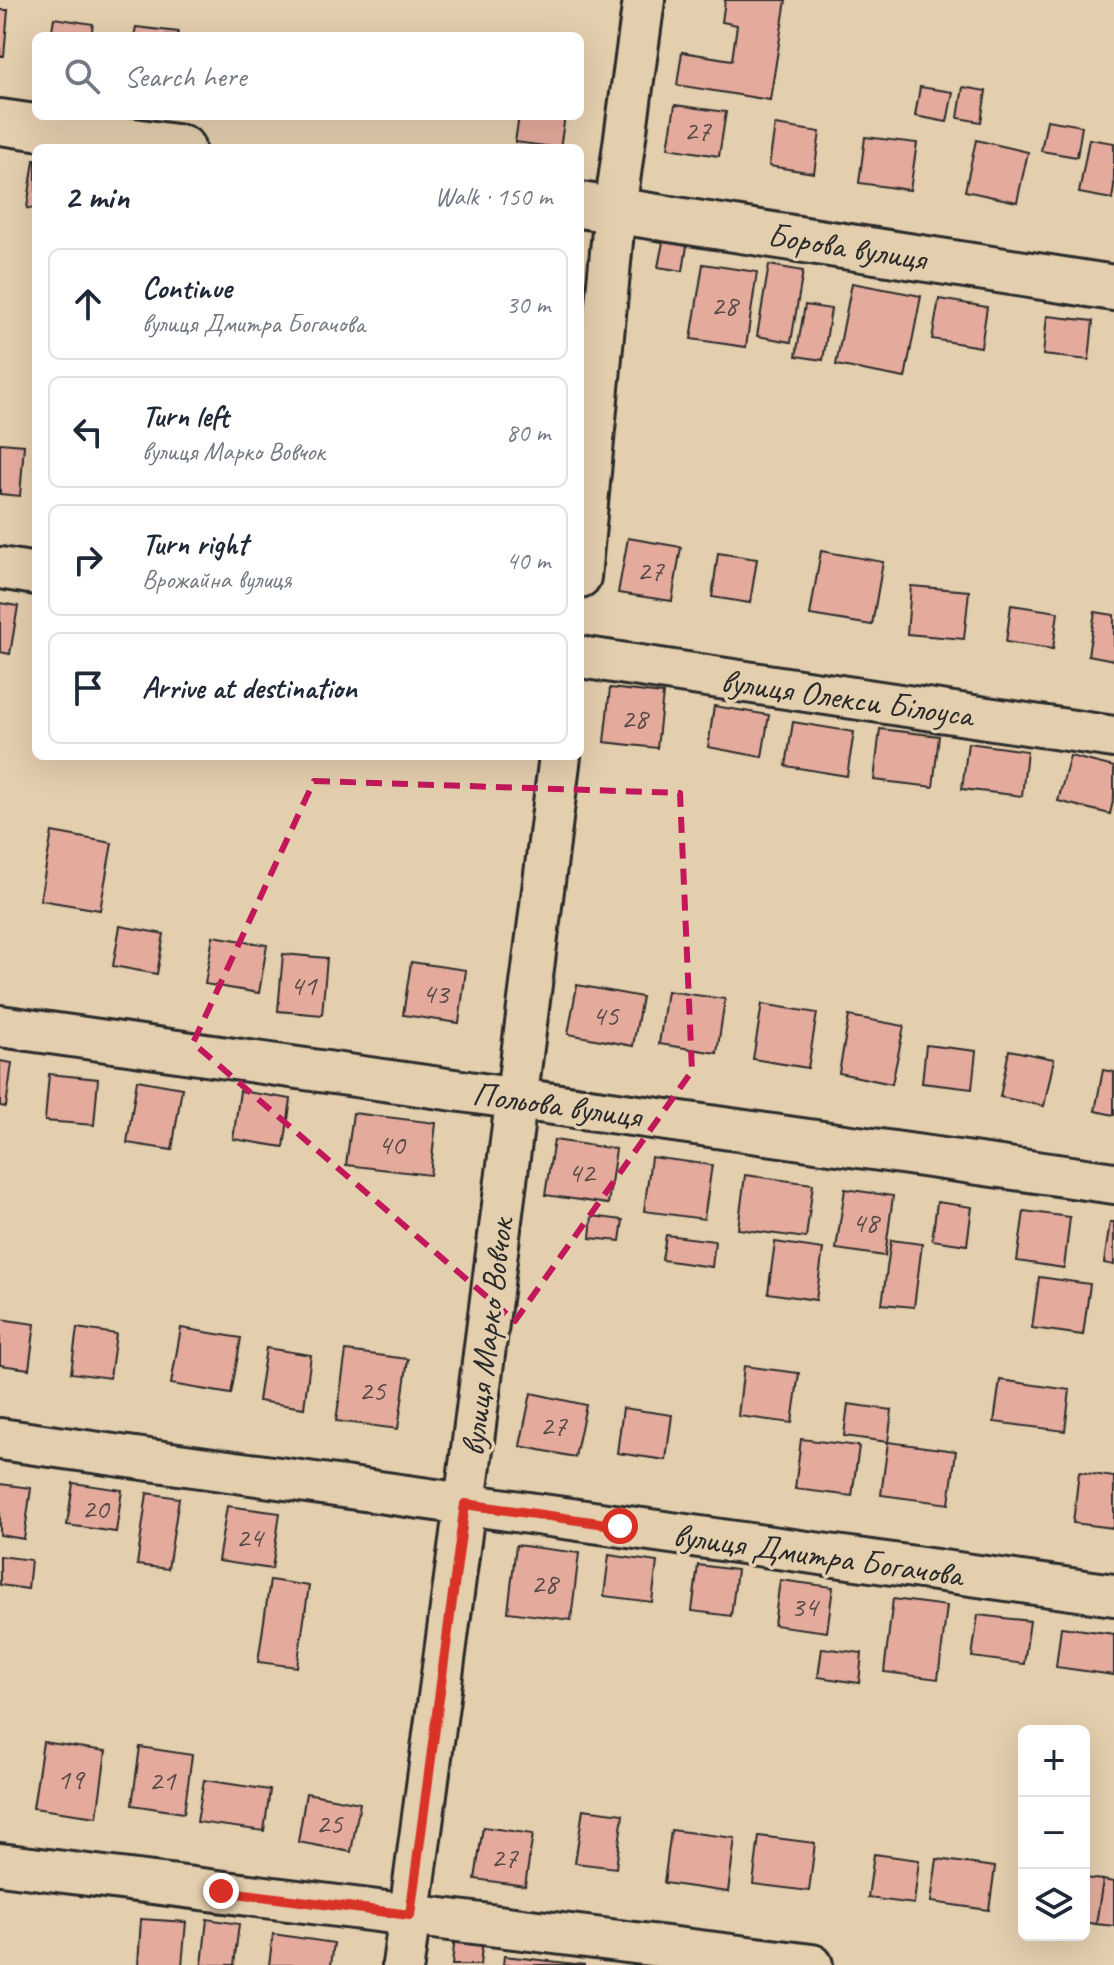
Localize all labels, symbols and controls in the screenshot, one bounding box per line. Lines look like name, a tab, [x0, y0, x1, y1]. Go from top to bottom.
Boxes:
search box	[32, 32, 584, 120]
icon: search	[60, 54, 104, 98]
text: Search here	[124, 57, 246, 95]
house number: 27	[684, 111, 712, 149]
text: 2 min	[64, 175, 129, 218]
text: Walk · 150 m	[435, 180, 552, 213]
street label: Борова вулиця	[765, 213, 931, 281]
text: Continue	[142, 269, 232, 307]
icon: ahead	[66, 282, 110, 326]
house number: 28	[711, 286, 740, 324]
text: 30 m	[506, 288, 550, 321]
text: вулиця Дмитра Богачова	[142, 307, 365, 340]
text: Turn left	[142, 397, 229, 435]
icon: left	[66, 410, 110, 454]
text: 80 m	[506, 416, 550, 449]
text: вулиця Марко Вовчок	[142, 435, 325, 468]
text: Turn right	[142, 525, 247, 563]
icon: right	[66, 538, 110, 582]
text: 40 m	[506, 544, 550, 577]
house number: 27	[637, 551, 665, 589]
text: Врожайна вулиця	[142, 563, 291, 596]
street label: вулиця Олекси Білоуса	[718, 659, 978, 737]
icon: arrive	[66, 666, 110, 710]
text: Arrive at destination	[142, 669, 357, 707]
house number: 28	[621, 699, 650, 737]
house number: 41	[290, 966, 318, 1004]
house number: 43	[422, 974, 451, 1012]
house number: 45	[592, 996, 620, 1034]
street label: Польова вулиця	[470, 1071, 646, 1138]
house number: 40	[378, 1125, 407, 1163]
house number: 42	[568, 1153, 597, 1191]
house number: 48	[852, 1203, 881, 1241]
street label: вулиця Марко Вовчок	[451, 1213, 523, 1458]
house number: 25	[359, 1371, 387, 1409]
house number: 27	[540, 1406, 568, 1444]
house number: 20	[82, 1489, 111, 1527]
route start	[602, 1508, 638, 1544]
street label: вулиця Дмитра Богачова	[671, 1513, 968, 1596]
house number: 24	[236, 1518, 265, 1556]
house number: 28	[531, 1564, 560, 1602]
house number: 34	[791, 1587, 820, 1625]
map controls	[1018, 1725, 1090, 1941]
button: +	[1018, 1725, 1090, 1797]
house number: 19	[57, 1760, 86, 1798]
house number: 21	[149, 1761, 177, 1799]
button: −	[1018, 1797, 1090, 1869]
house number: 25	[316, 1804, 344, 1842]
house number: 27	[491, 1838, 519, 1876]
button: layers	[1018, 1869, 1090, 1941]
route end	[203, 1873, 239, 1909]

